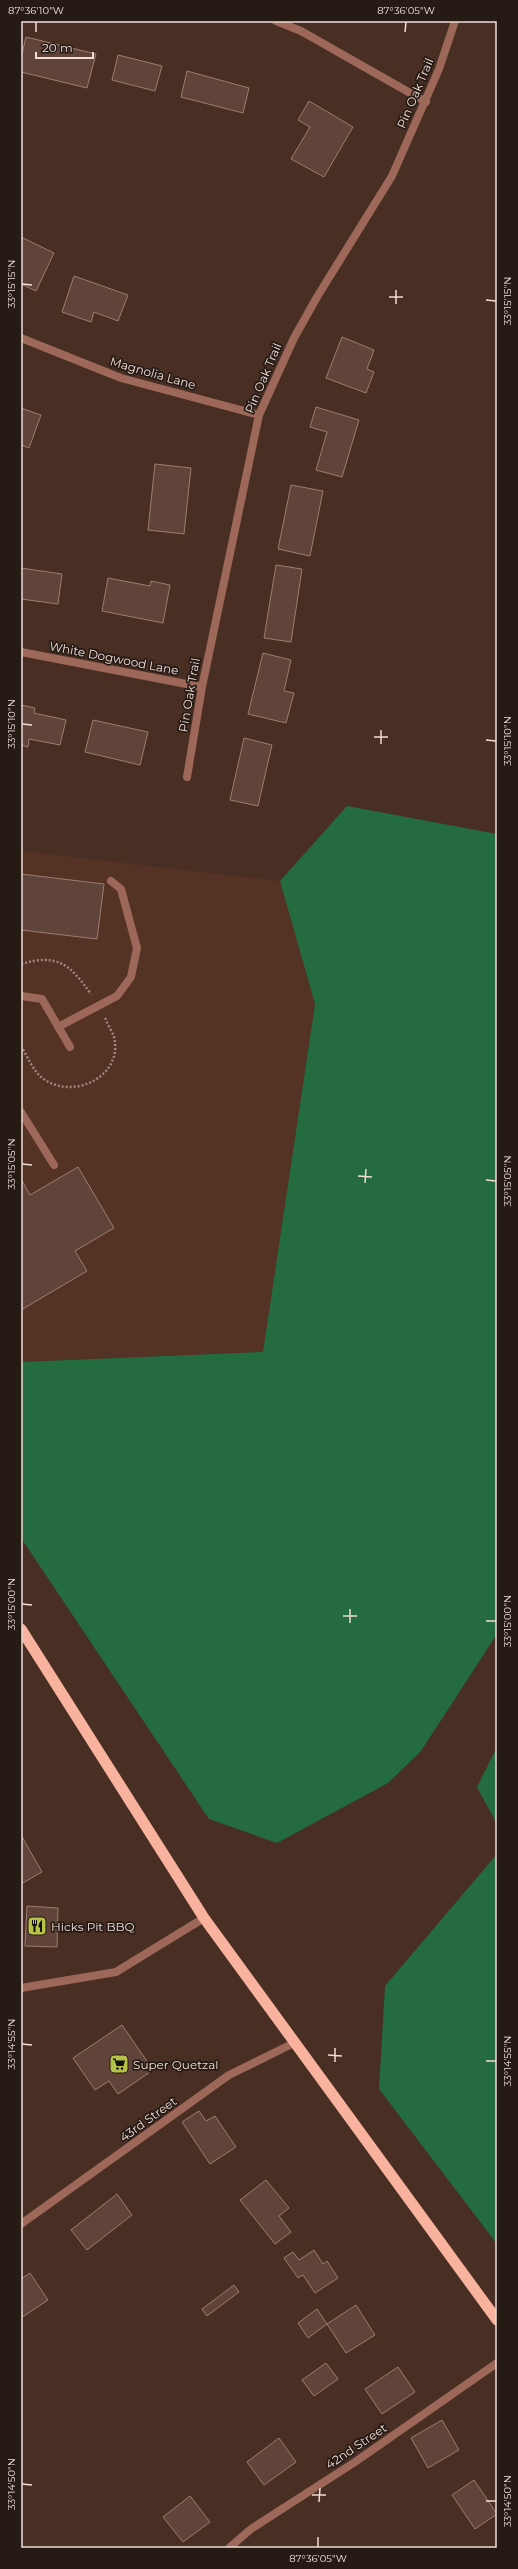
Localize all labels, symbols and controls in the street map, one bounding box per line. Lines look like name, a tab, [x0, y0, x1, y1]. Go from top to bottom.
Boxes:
text: 87°36'10"W	[8, 4, 64, 17]
text: 87°36'05"W	[377, 4, 435, 17]
scale bar	[36, 34, 93, 60]
text: 20 m	[42, 40, 73, 55]
street label: Pin Oak Trail	[393, 55, 437, 131]
text: 33°15'15"N	[5, 260, 18, 308]
text: 33°15'15"N	[501, 277, 514, 325]
street label: Pin Oak Trail	[241, 340, 285, 416]
street label: Magnolia Lane	[108, 354, 198, 392]
street label: White Dogwood Lane	[48, 638, 180, 678]
street label: Pin Oak Trail	[175, 657, 203, 733]
text: 33°15'10"N	[5, 699, 18, 749]
text: 33°15'10"N	[501, 716, 514, 766]
text: 33°15'05"N	[5, 1138, 18, 1190]
text: 33°15'05"N	[501, 1155, 514, 1207]
text: 33°15'00"N	[5, 1578, 18, 1630]
text: 33°15'00"N	[501, 1595, 514, 1647]
restaurant icon: Hicks Pit BBQ	[26, 1915, 48, 1937]
place label: Hicks Pit BBQ	[51, 1919, 135, 1934]
text: 33°14'55"N	[5, 2019, 18, 2069]
text: 33°14'55"N	[501, 2036, 514, 2086]
supermarket icon: Super Quetzal	[108, 2053, 130, 2075]
place label: Super Quetzal	[133, 2057, 218, 2072]
street label: 43rd Street	[117, 2093, 180, 2145]
street label: 42nd Street	[323, 2420, 389, 2472]
text: 33°14'50"N	[5, 2458, 18, 2510]
text: 33°14'50"N	[501, 2475, 514, 2527]
text: 87°36'05"W	[289, 2552, 347, 2565]

